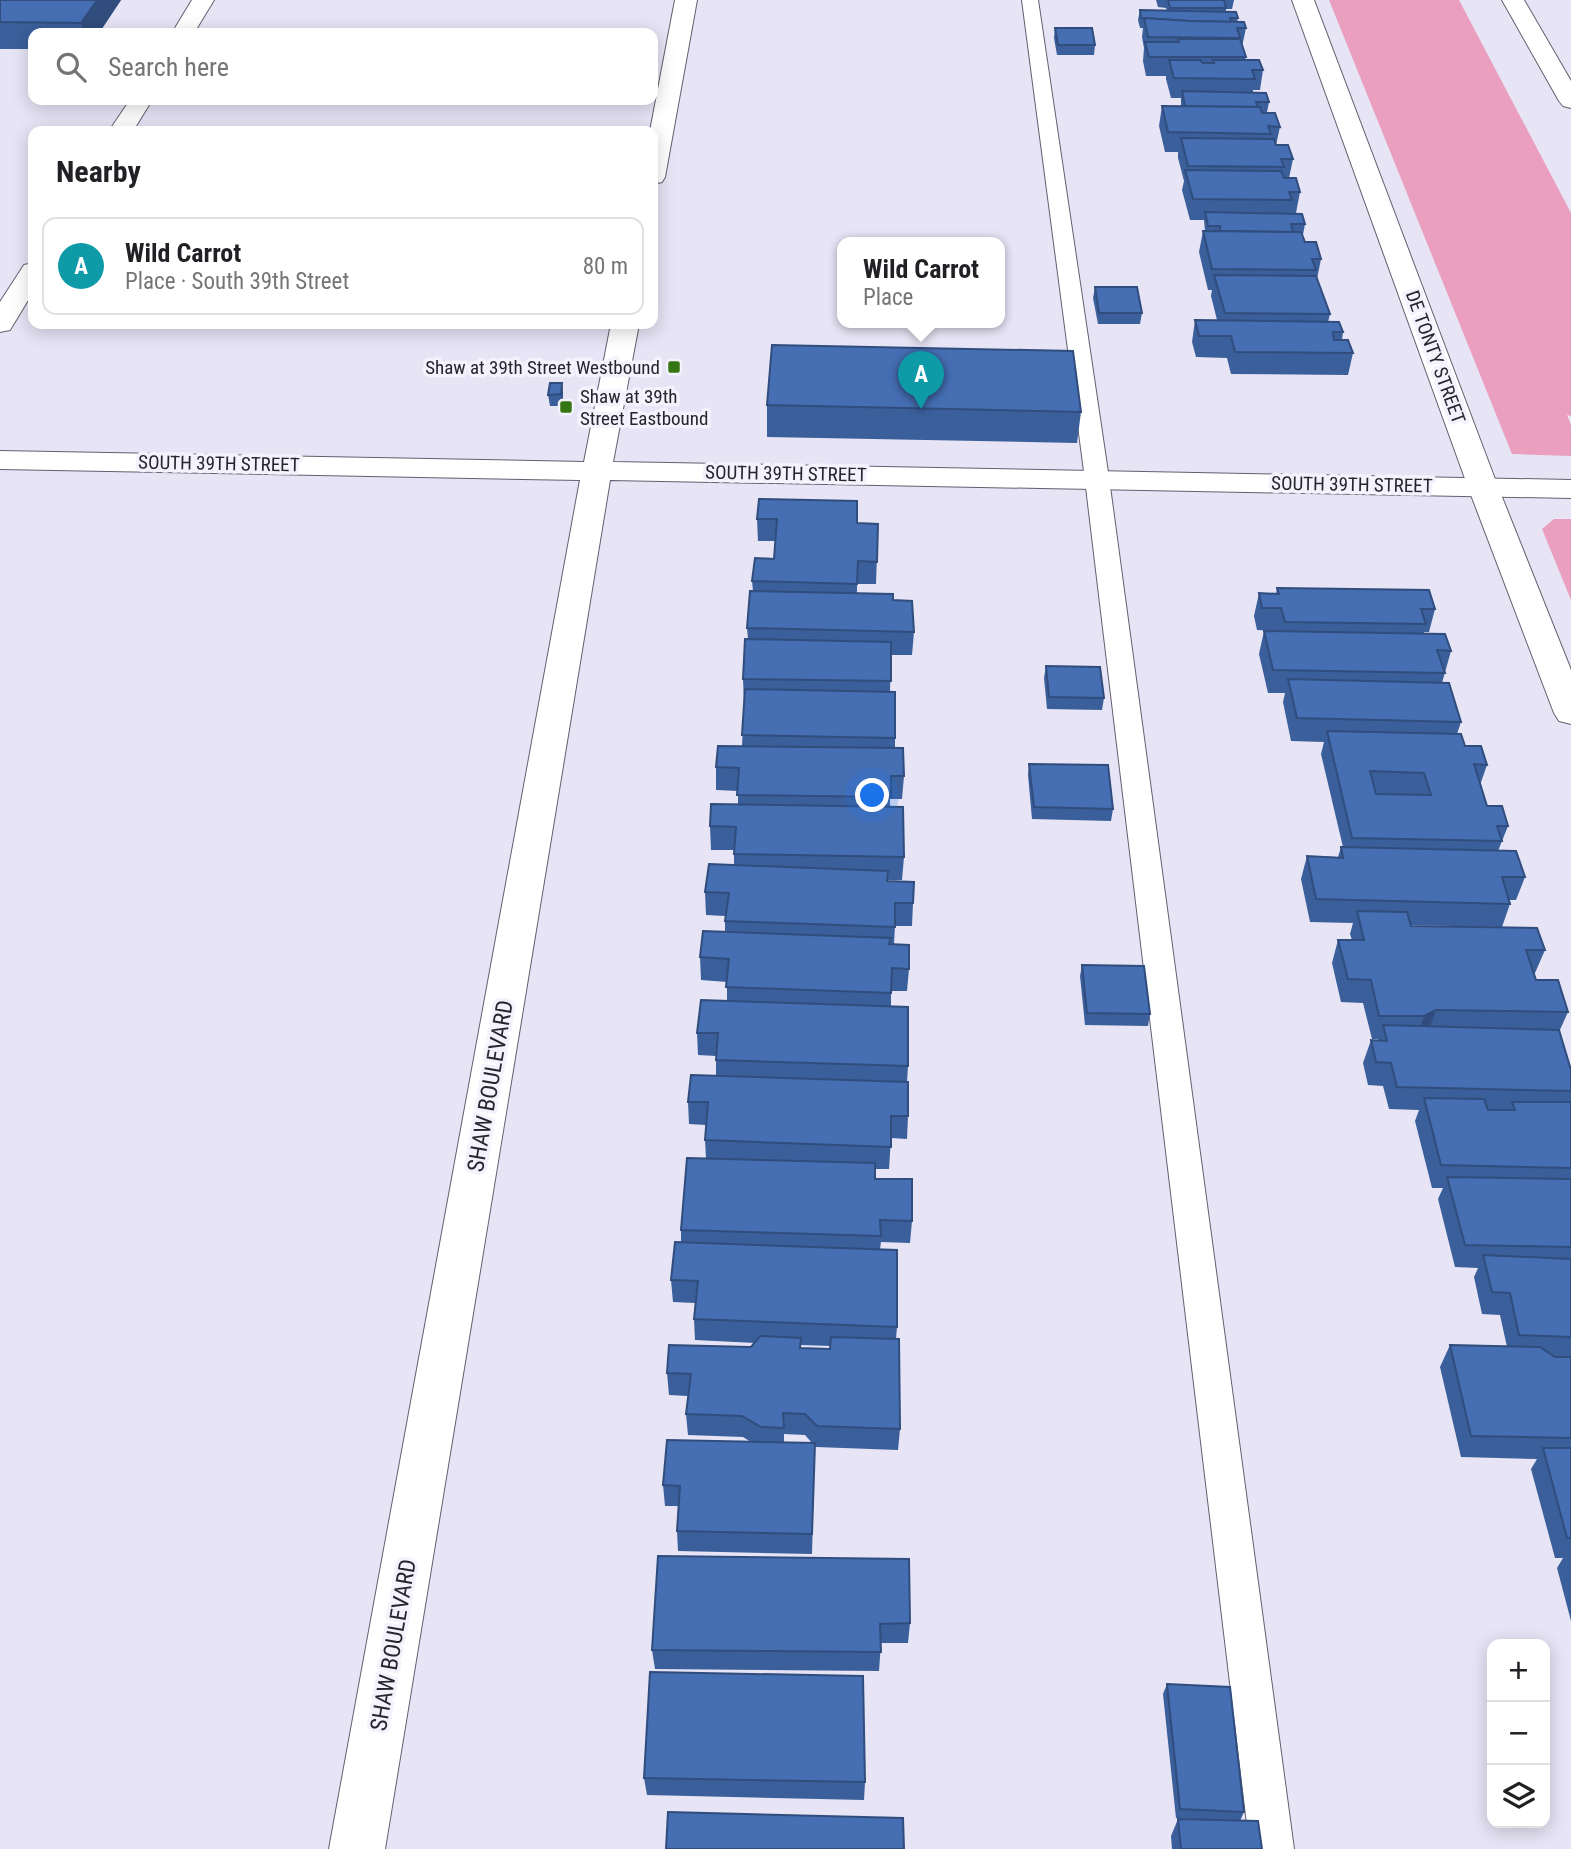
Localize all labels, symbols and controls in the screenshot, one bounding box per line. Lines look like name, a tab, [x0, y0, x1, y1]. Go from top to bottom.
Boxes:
search box	[28, 28, 658, 105]
icon: search	[52, 48, 90, 86]
text: Search here	[108, 52, 229, 82]
text: Nearby	[56, 154, 141, 189]
popup	[837, 237, 1005, 328]
text: Wild Carrot	[125, 238, 241, 268]
text: A	[74, 253, 88, 280]
text: 80 m	[583, 253, 628, 280]
text: Wild Carrot	[863, 254, 979, 284]
text: Place · South 39th Street	[125, 268, 349, 295]
text: Place	[863, 284, 913, 311]
street label: DE TONTY STREET	[1401, 287, 1470, 427]
pin: A	[898, 351, 944, 409]
place label: Shaw at 39th Street Westbound	[425, 356, 660, 379]
marker: Shaw at 39th Street Westbound	[666, 359, 682, 375]
place label: Shaw at 39th Street Eastbound	[580, 385, 708, 430]
marker: Shaw at 39th Street Eastbound	[558, 399, 574, 415]
street label: SOUTH 39TH STREET	[138, 451, 300, 476]
street label: SOUTH 39TH STREET	[705, 461, 867, 486]
street label: SOUTH 39TH STREET	[1271, 472, 1433, 497]
your location	[855, 778, 889, 812]
street label: SHAW BOULEVARD	[462, 998, 519, 1174]
street label: SHAW BOULEVARD	[365, 1557, 422, 1733]
map controls	[1487, 1639, 1550, 1828]
button: +	[1487, 1639, 1550, 1702]
button: −	[1487, 1702, 1550, 1765]
button: layers	[1487, 1765, 1550, 1828]

